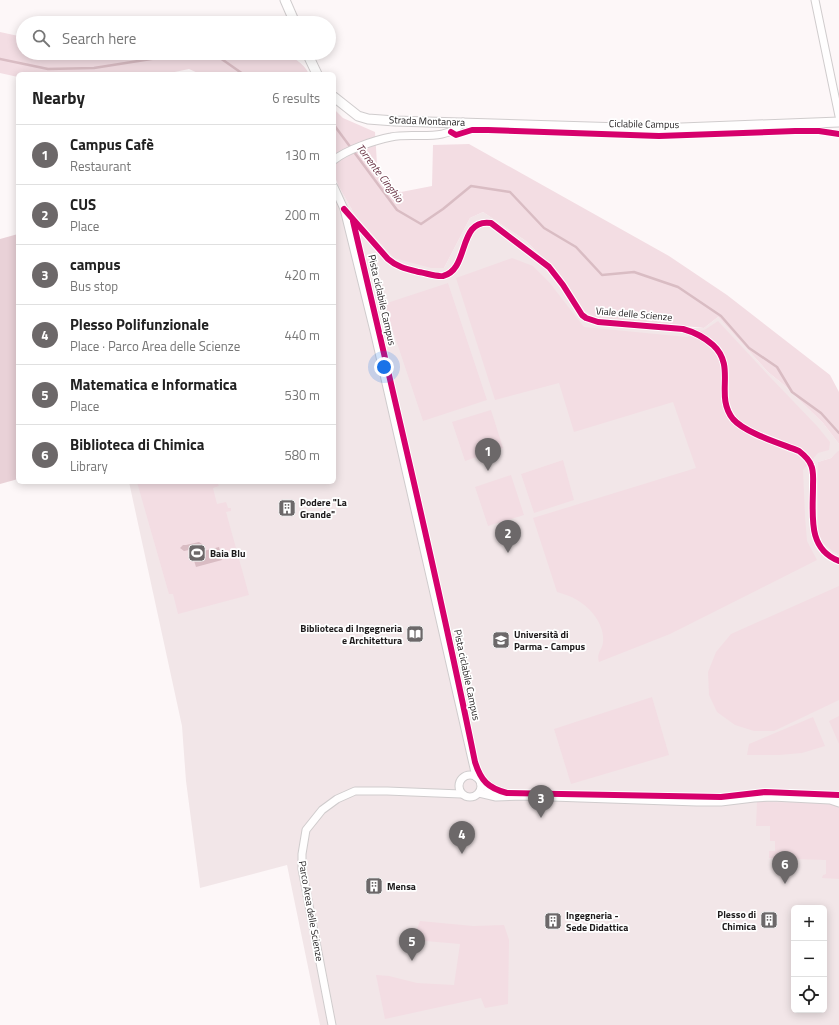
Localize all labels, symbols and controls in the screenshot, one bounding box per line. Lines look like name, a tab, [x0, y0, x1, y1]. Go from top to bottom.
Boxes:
search box	[16, 16, 336, 60]
icon: search	[30, 27, 52, 49]
text: Search here	[62, 27, 136, 50]
text: Nearby	[32, 85, 85, 111]
text: 6 results	[272, 88, 320, 108]
street label: Strada Montanara	[389, 112, 465, 130]
street label: Ciclabile Campus	[609, 116, 680, 132]
text: Campus Cafè	[70, 133, 154, 156]
water label: Torrente Cinghio	[353, 140, 408, 206]
text: 1	[41, 145, 49, 165]
text: 130 m	[284, 145, 320, 165]
text: Restaurant	[70, 156, 131, 176]
text: CUS	[70, 193, 96, 216]
text: 2	[41, 205, 49, 225]
text: 200 m	[284, 205, 320, 225]
text: Place	[70, 216, 99, 236]
text: campus	[70, 253, 120, 276]
street label: Pista ciclabile Campus	[364, 253, 400, 347]
text: 3	[41, 265, 49, 285]
text: 420 m	[284, 265, 320, 285]
text: Bus stop	[70, 276, 118, 296]
street label: Viale delle Scienze	[595, 303, 673, 325]
text: Plesso Polifunzionale	[70, 313, 209, 336]
text: 4	[41, 325, 49, 345]
text: 440 m	[284, 325, 320, 345]
text: Place · Parco Area delle Scienze	[70, 336, 240, 356]
your location	[374, 357, 394, 377]
text: Matematica e Informatica	[70, 373, 237, 396]
text: 5	[41, 385, 49, 405]
text: 530 m	[284, 385, 320, 405]
text: Place	[70, 396, 99, 416]
text: Biblioteca di Chimica	[70, 433, 204, 456]
pin: 1	[475, 438, 501, 471]
text: 6	[41, 445, 49, 465]
text: 580 m	[284, 445, 320, 465]
text: Library	[70, 456, 108, 476]
place label: Podere "La Grande"	[300, 495, 347, 522]
building icon: Podere "La Grande"	[277, 498, 297, 518]
pin: 2	[495, 520, 521, 553]
sports icon: Baia Blu	[187, 543, 207, 563]
place label: Baia Blu	[210, 546, 245, 561]
place label: Biblioteca di Ingegneria e Architettura	[300, 621, 402, 648]
library icon: Biblioteca di Ingegneria e Architettura	[405, 624, 425, 644]
place label: Università di Parma - Campus	[514, 627, 586, 654]
street label: Pista ciclabile Campus	[450, 628, 484, 722]
school or university icon: Università di Parma - Campus	[491, 630, 511, 650]
pin: 3	[528, 785, 554, 818]
pin: 4	[449, 821, 475, 854]
pin: 6	[772, 851, 798, 884]
street label: Parco Area delle Scienze	[295, 860, 327, 962]
building icon: Mensa	[364, 876, 384, 896]
place label: Mensa	[387, 879, 416, 894]
map controls	[791, 905, 827, 1013]
button: +	[791, 905, 827, 941]
place label: Plesso di Chimica	[717, 907, 756, 934]
place label: Ingegneria - Sede Didattica	[566, 908, 628, 935]
building icon: Plesso di Chimica	[759, 910, 779, 930]
building icon: Ingegneria - Sede Didattica	[543, 911, 563, 931]
pin: 5	[399, 928, 425, 961]
button: −	[791, 941, 827, 977]
button: locate	[791, 977, 827, 1013]

